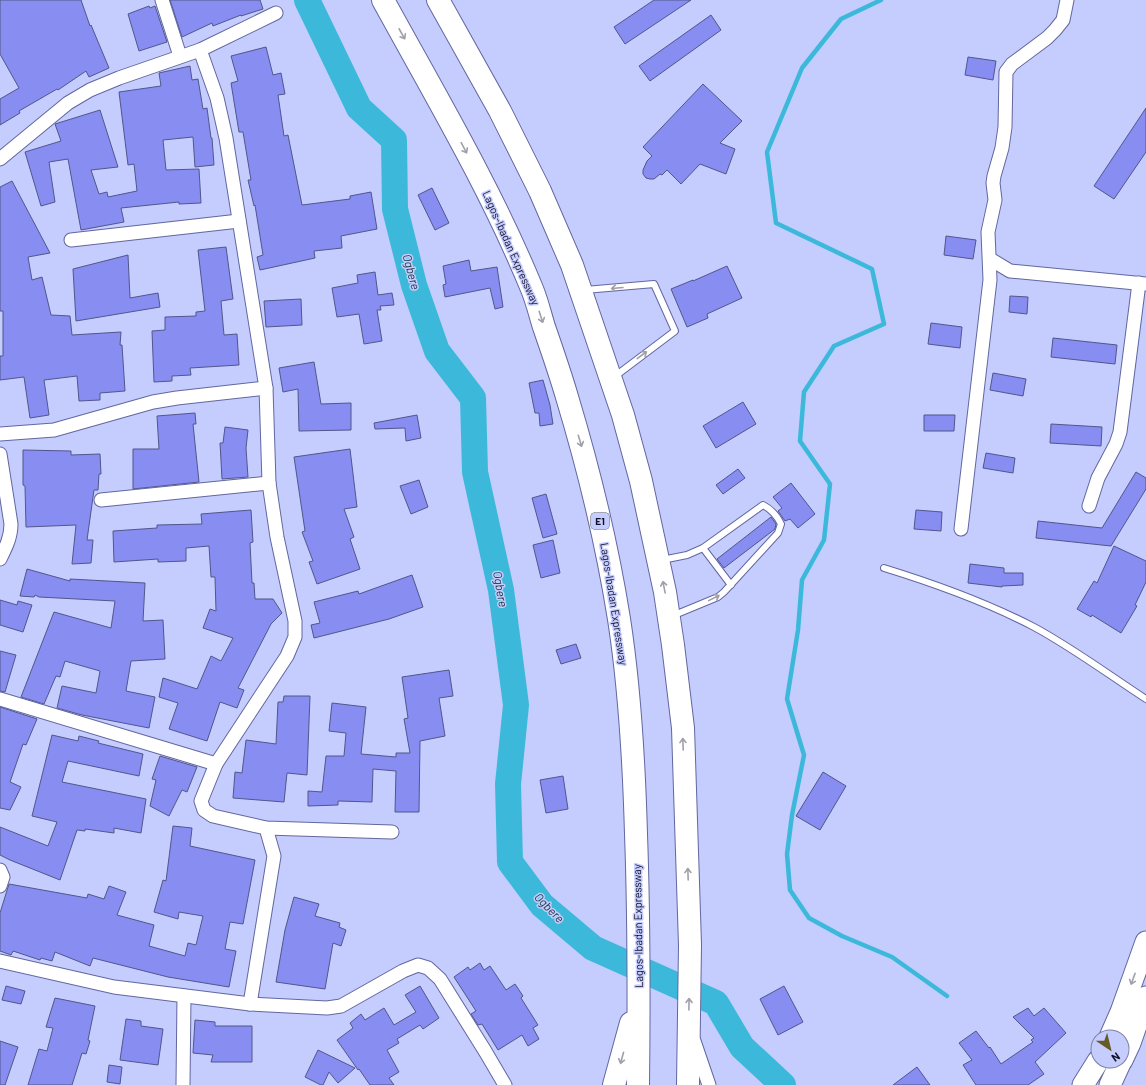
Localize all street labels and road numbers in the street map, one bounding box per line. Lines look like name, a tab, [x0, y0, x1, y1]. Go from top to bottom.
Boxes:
street label: Lagos-Ibadan Expressway	[480, 189, 543, 307]
road number: E1	[591, 513, 609, 529]
street label: Lagos-Ibadan Expressway	[598, 542, 631, 666]
street label: Lagos-Ibadan Expressway	[630, 864, 645, 988]

